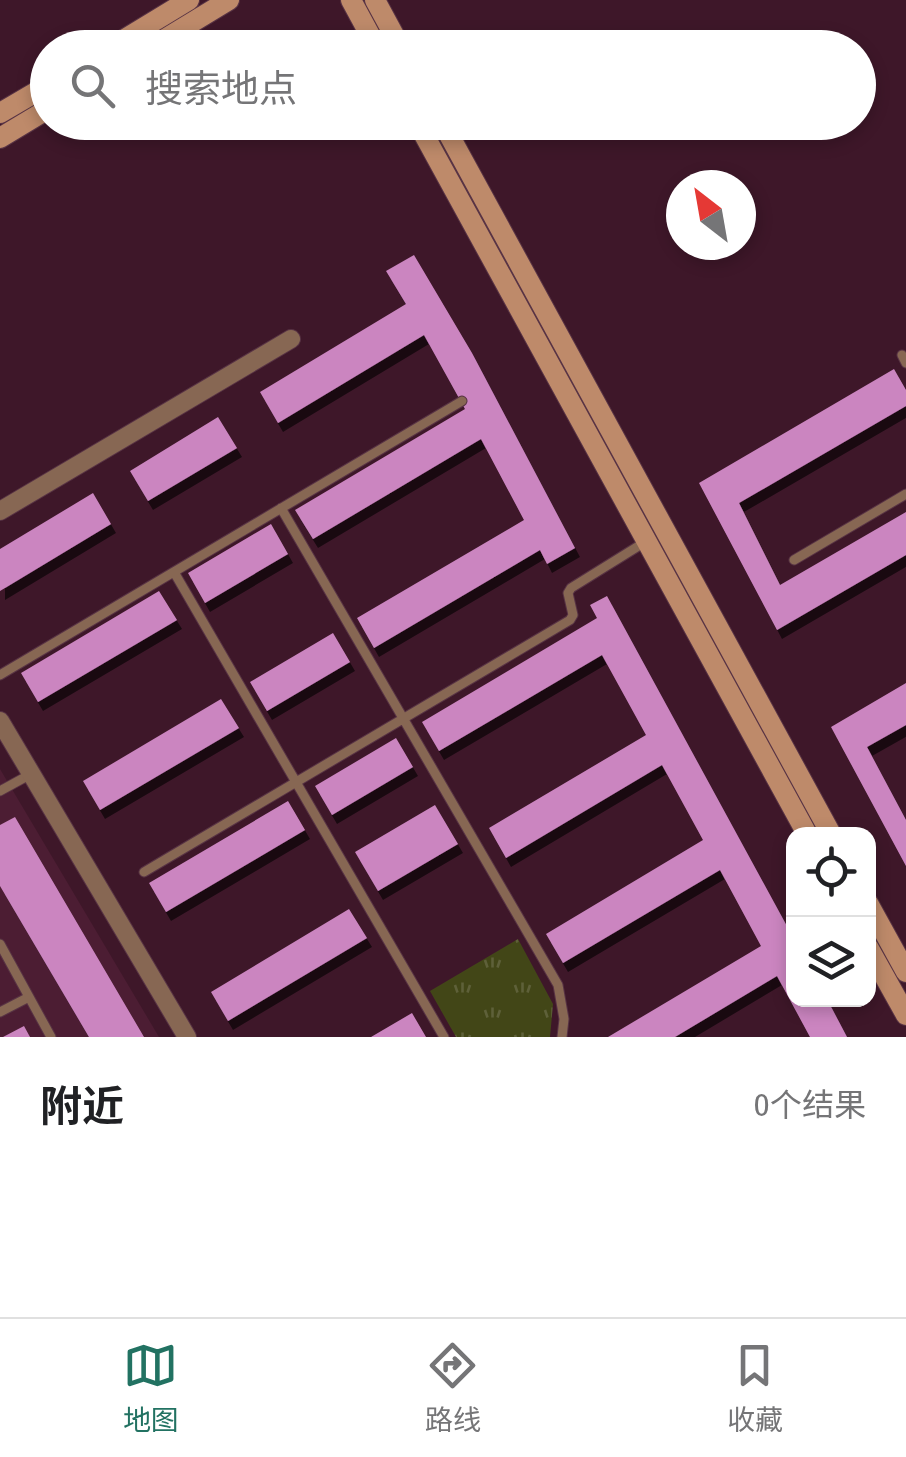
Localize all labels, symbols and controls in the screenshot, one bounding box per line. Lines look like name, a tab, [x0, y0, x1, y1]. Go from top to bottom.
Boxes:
search box	[30, 30, 876, 140]
icon: search	[65, 58, 120, 113]
text: 搜索地点	[145, 66, 297, 112]
north arrow	[666, 170, 756, 260]
map controls	[786, 827, 876, 1007]
button: locate	[786, 827, 876, 917]
button: layers	[786, 917, 876, 1007]
text: 附近	[40, 1082, 124, 1132]
text: 0个结果	[753, 1086, 866, 1124]
tab: 地图	[123, 1338, 179, 1438]
tab: 路线	[425, 1338, 481, 1438]
tab: 收藏	[727, 1338, 783, 1438]

